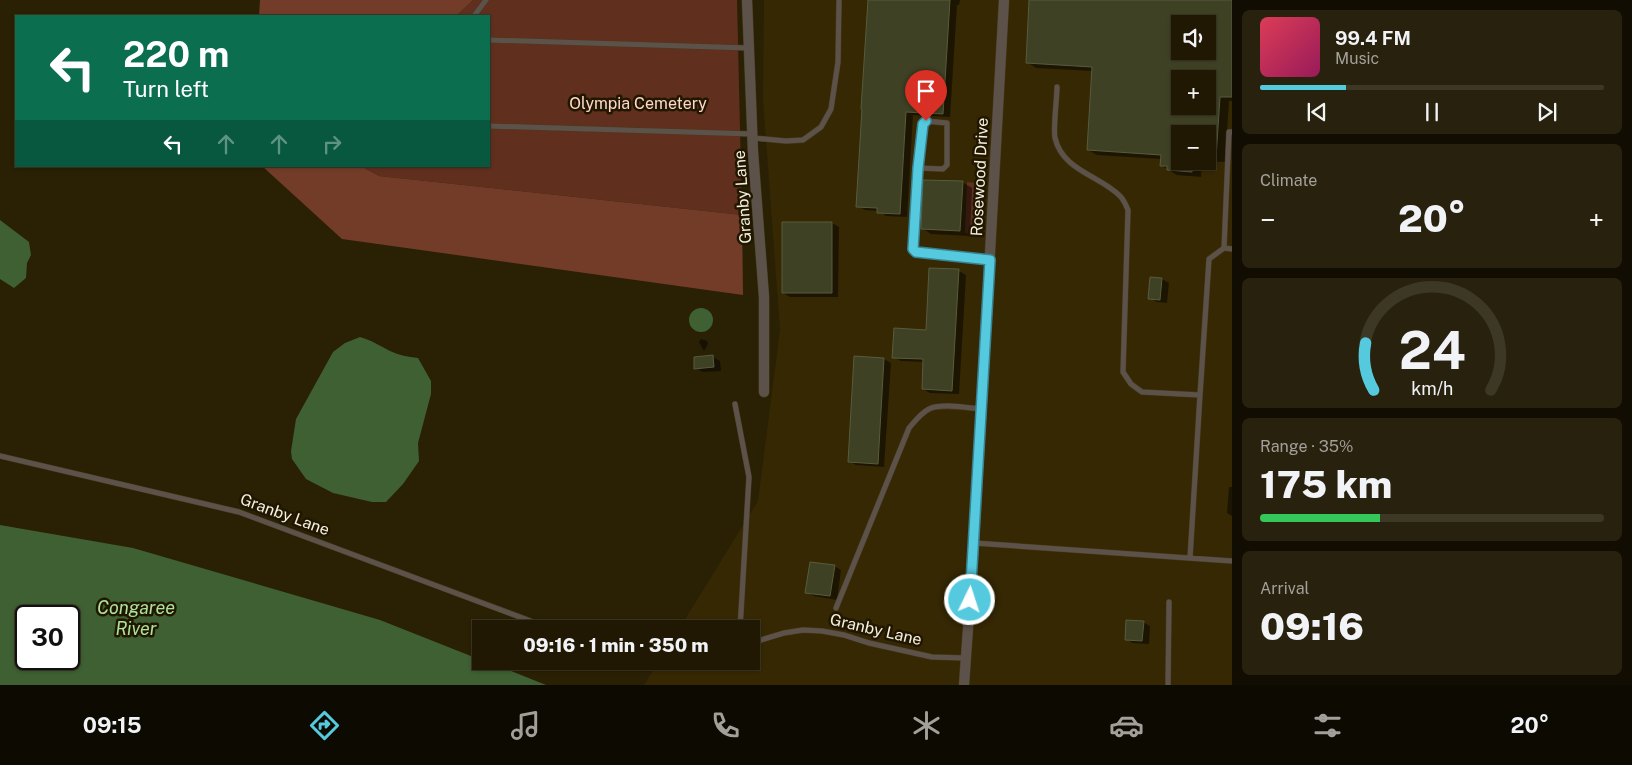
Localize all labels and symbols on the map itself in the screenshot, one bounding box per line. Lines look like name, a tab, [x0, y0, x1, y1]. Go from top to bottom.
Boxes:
pin	[905, 70, 947, 121]
park label: Olympia Cemetery	[569, 94, 707, 113]
street label: Rosewood Drive	[967, 117, 992, 237]
street label: Granby Lane	[730, 150, 755, 244]
street label: Granby Lane	[238, 490, 332, 539]
position arrow	[943, 573, 995, 625]
water label: Congaree River	[97, 597, 175, 639]
speed limit sign: 30	[15, 605, 80, 670]
street label: Granby Lane	[828, 610, 924, 649]

